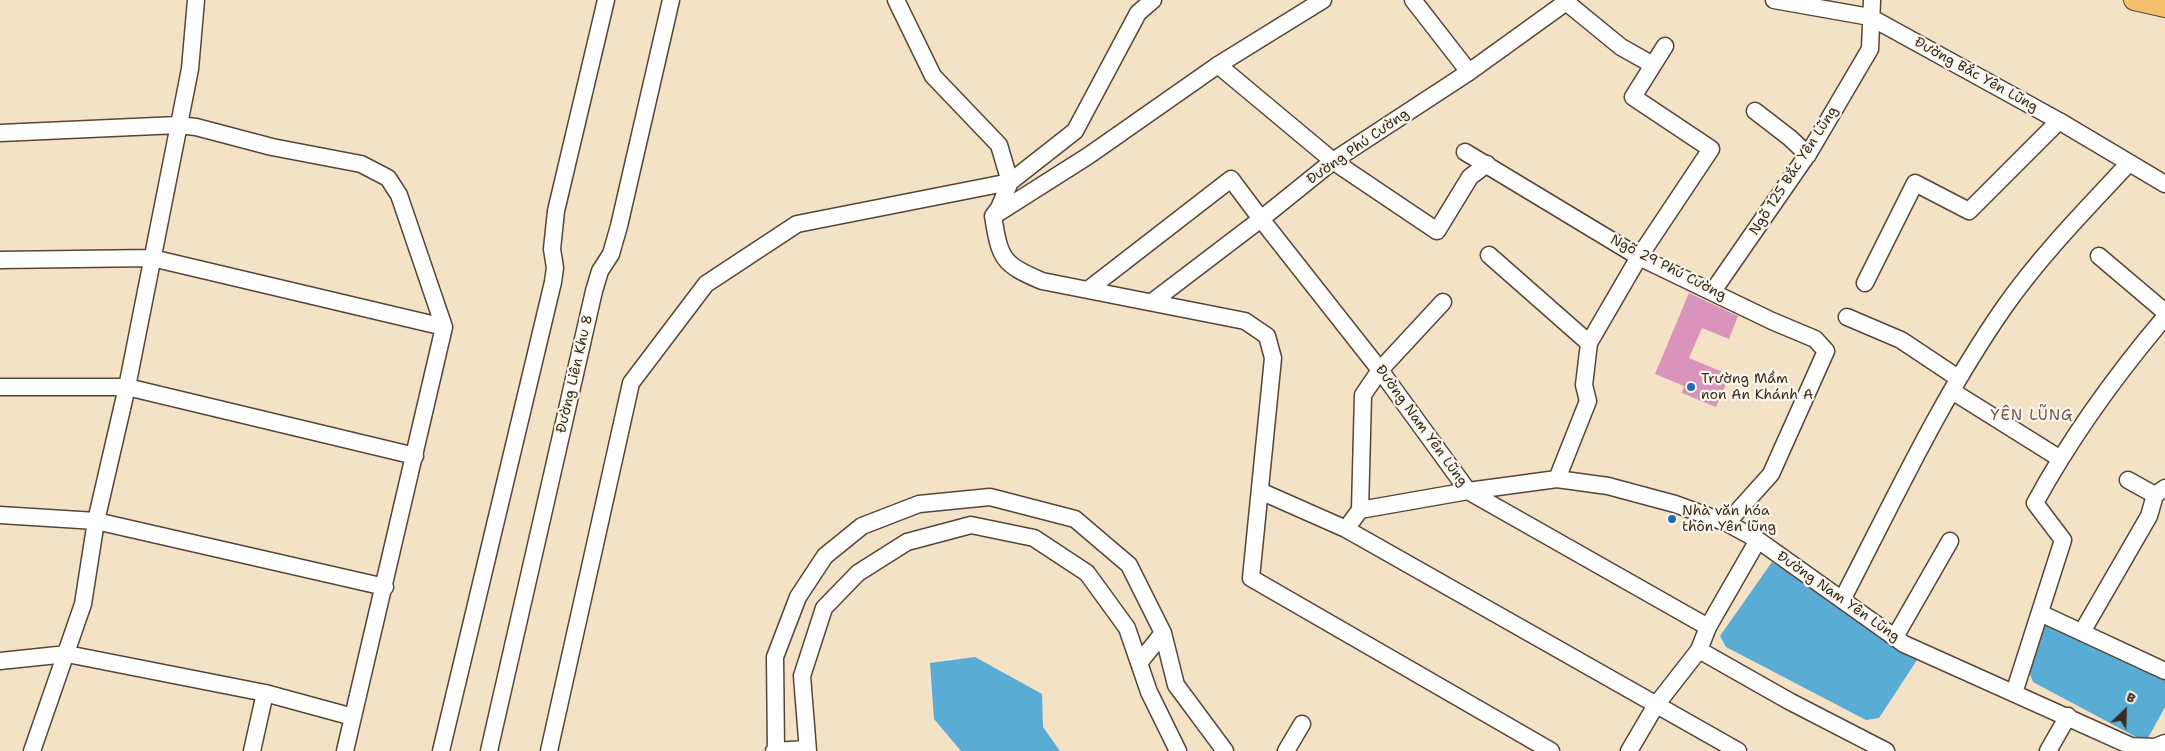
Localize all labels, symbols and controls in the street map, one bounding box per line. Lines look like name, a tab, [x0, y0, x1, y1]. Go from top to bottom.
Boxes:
street label: Đường Bắc Yên Lũng	[1911, 34, 2041, 116]
street label: Ngõ 125 Bắc Yên Lũng	[1746, 103, 1842, 239]
street label: Đường Phú Cường	[1304, 106, 1412, 188]
street label: Ngõ 29 Phú Cường	[1607, 231, 1729, 305]
street label: Đường Liên Khu 8	[553, 313, 597, 435]
street label: Đường Nam Yên Lũng	[1371, 362, 1471, 490]
place label: Trường Mầm non An Khánh A	[1701, 371, 1813, 404]
marker: Trường Mầm non An Khánh A	[1685, 381, 1697, 393]
district label: YÊN LŨNG	[1990, 407, 2074, 425]
place label: Nhà văn hóa thôn Yên lũng	[1682, 503, 1776, 536]
marker: Nhà văn hóa thôn Yên lũng	[1666, 513, 1678, 525]
street label: Đường Nam Yên Lũng	[1773, 548, 1903, 646]
north arrow	[2100, 686, 2150, 736]
text: B	[2123, 687, 2139, 707]

